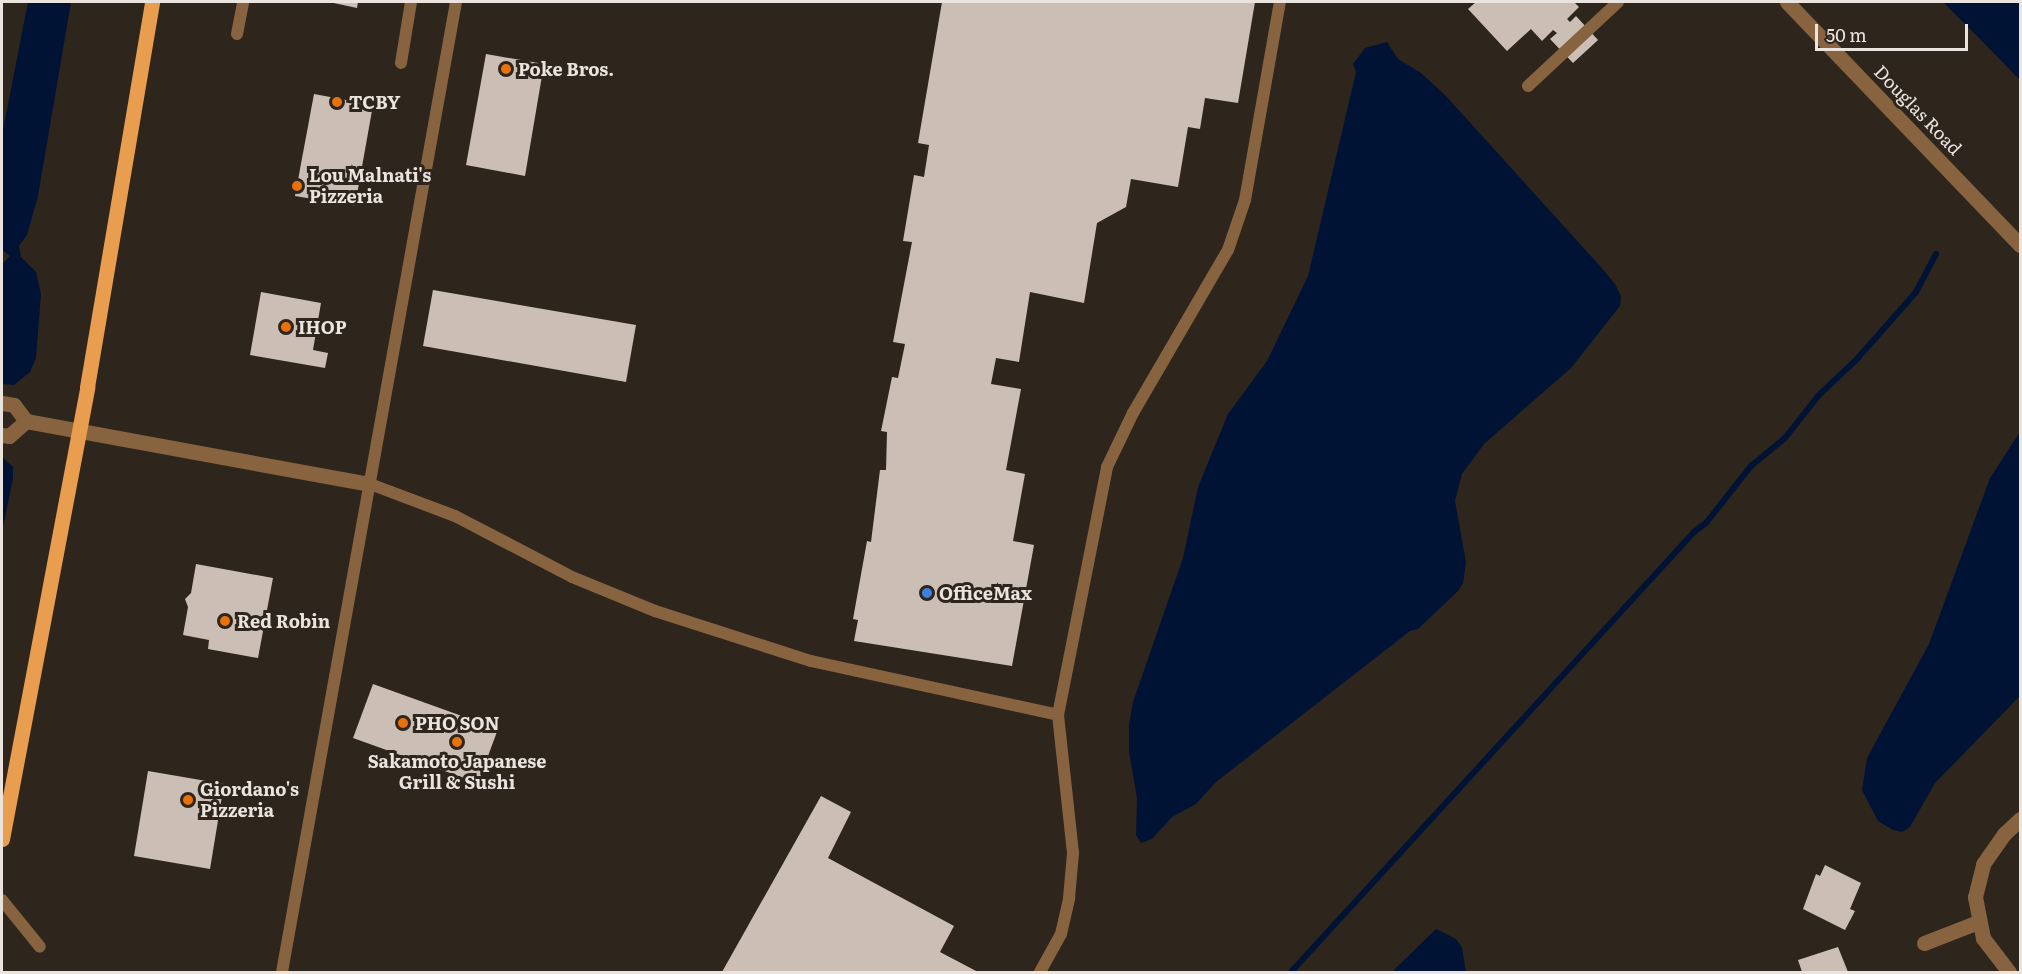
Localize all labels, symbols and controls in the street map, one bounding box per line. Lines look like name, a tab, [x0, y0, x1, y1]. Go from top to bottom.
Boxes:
scale bar	[1818, 12, 1971, 50]
text: 50 m	[1826, 21, 1867, 48]
place label: Poke Bros.	[518, 58, 614, 80]
street label: Douglas Road	[1870, 61, 1966, 159]
marker: Poke Bros.	[499, 62, 513, 76]
place label: TCBY	[349, 91, 400, 113]
marker: TCBY	[330, 95, 344, 109]
place label: Lou Malnati's Pizzeria	[309, 165, 431, 207]
marker: Lou Malnati's Pizzeria	[290, 179, 304, 193]
place label: IHOP	[298, 316, 346, 338]
marker: IHOP	[279, 320, 293, 334]
place label: OfficeMax	[939, 582, 1032, 604]
marker: OfficeMax	[920, 586, 934, 600]
place label: Red Robin	[237, 610, 330, 632]
marker: Red Robin	[218, 614, 232, 628]
place label: PHO SON	[415, 712, 500, 734]
marker: PHO SON	[396, 716, 410, 730]
marker: Sakamoto Japanese Grill & Sushi	[450, 735, 464, 749]
place label: Sakamoto Japanese Grill & Sushi	[368, 751, 546, 794]
place label: Giordano's Pizzeria	[200, 779, 299, 822]
marker: Giordano's Pizzeria	[181, 793, 195, 807]

